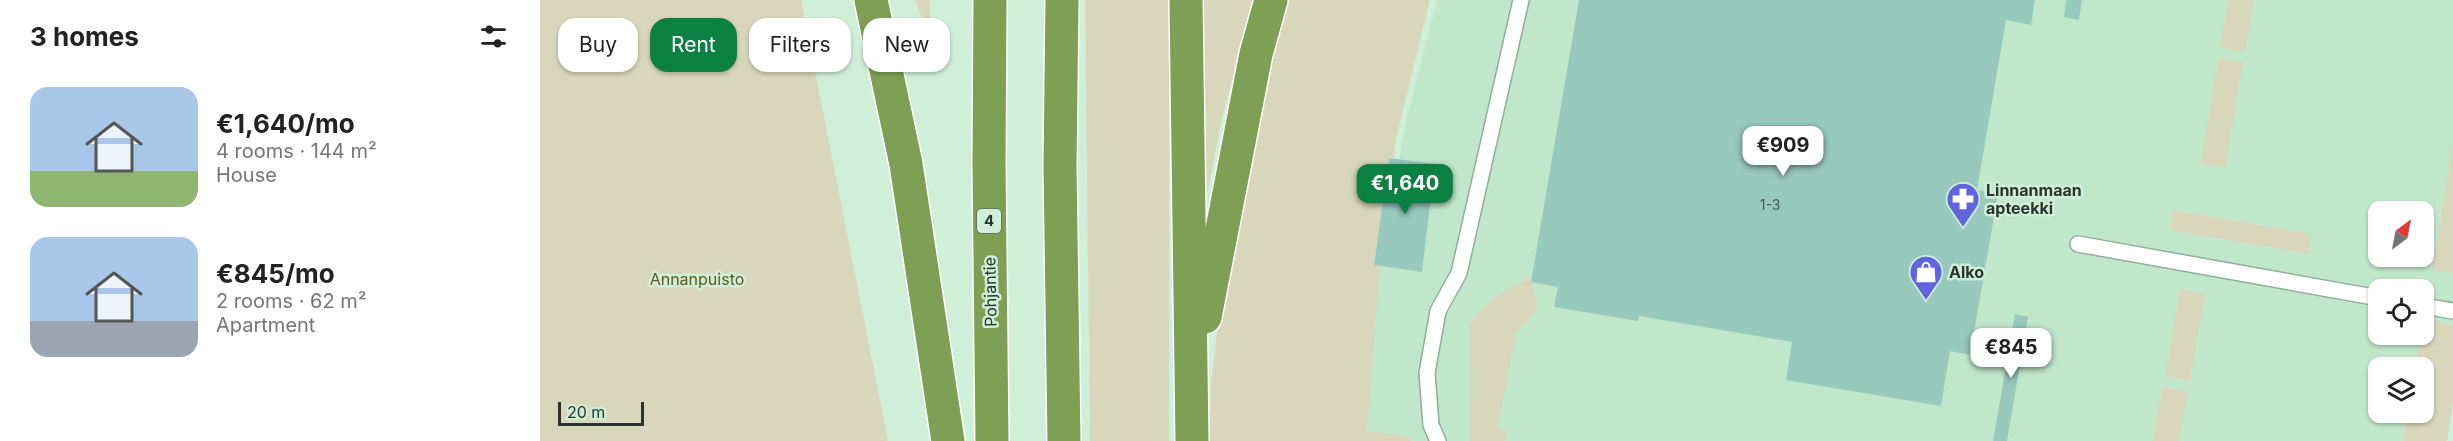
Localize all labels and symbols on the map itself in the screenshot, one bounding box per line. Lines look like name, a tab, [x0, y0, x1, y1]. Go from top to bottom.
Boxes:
pin: €909	[1747, 126, 1819, 177]
pin: €1,640	[1356, 164, 1454, 215]
place label: Linnanmaan apteekki	[1986, 180, 2082, 218]
pharmacy icon: Linnanmaan apteekki	[1945, 181, 1981, 228]
house number: 1-3	[1760, 196, 1780, 213]
north arrow	[2368, 201, 2434, 267]
road number: 4	[977, 209, 1001, 233]
shop icon: Alko	[1908, 254, 1944, 301]
street label: Pohjantie	[979, 257, 1001, 327]
place label: Alko	[1949, 262, 1984, 282]
park label: Annanpuisto	[650, 269, 744, 289]
pin: €845	[1975, 328, 2047, 379]
scale bar	[558, 399, 644, 426]

